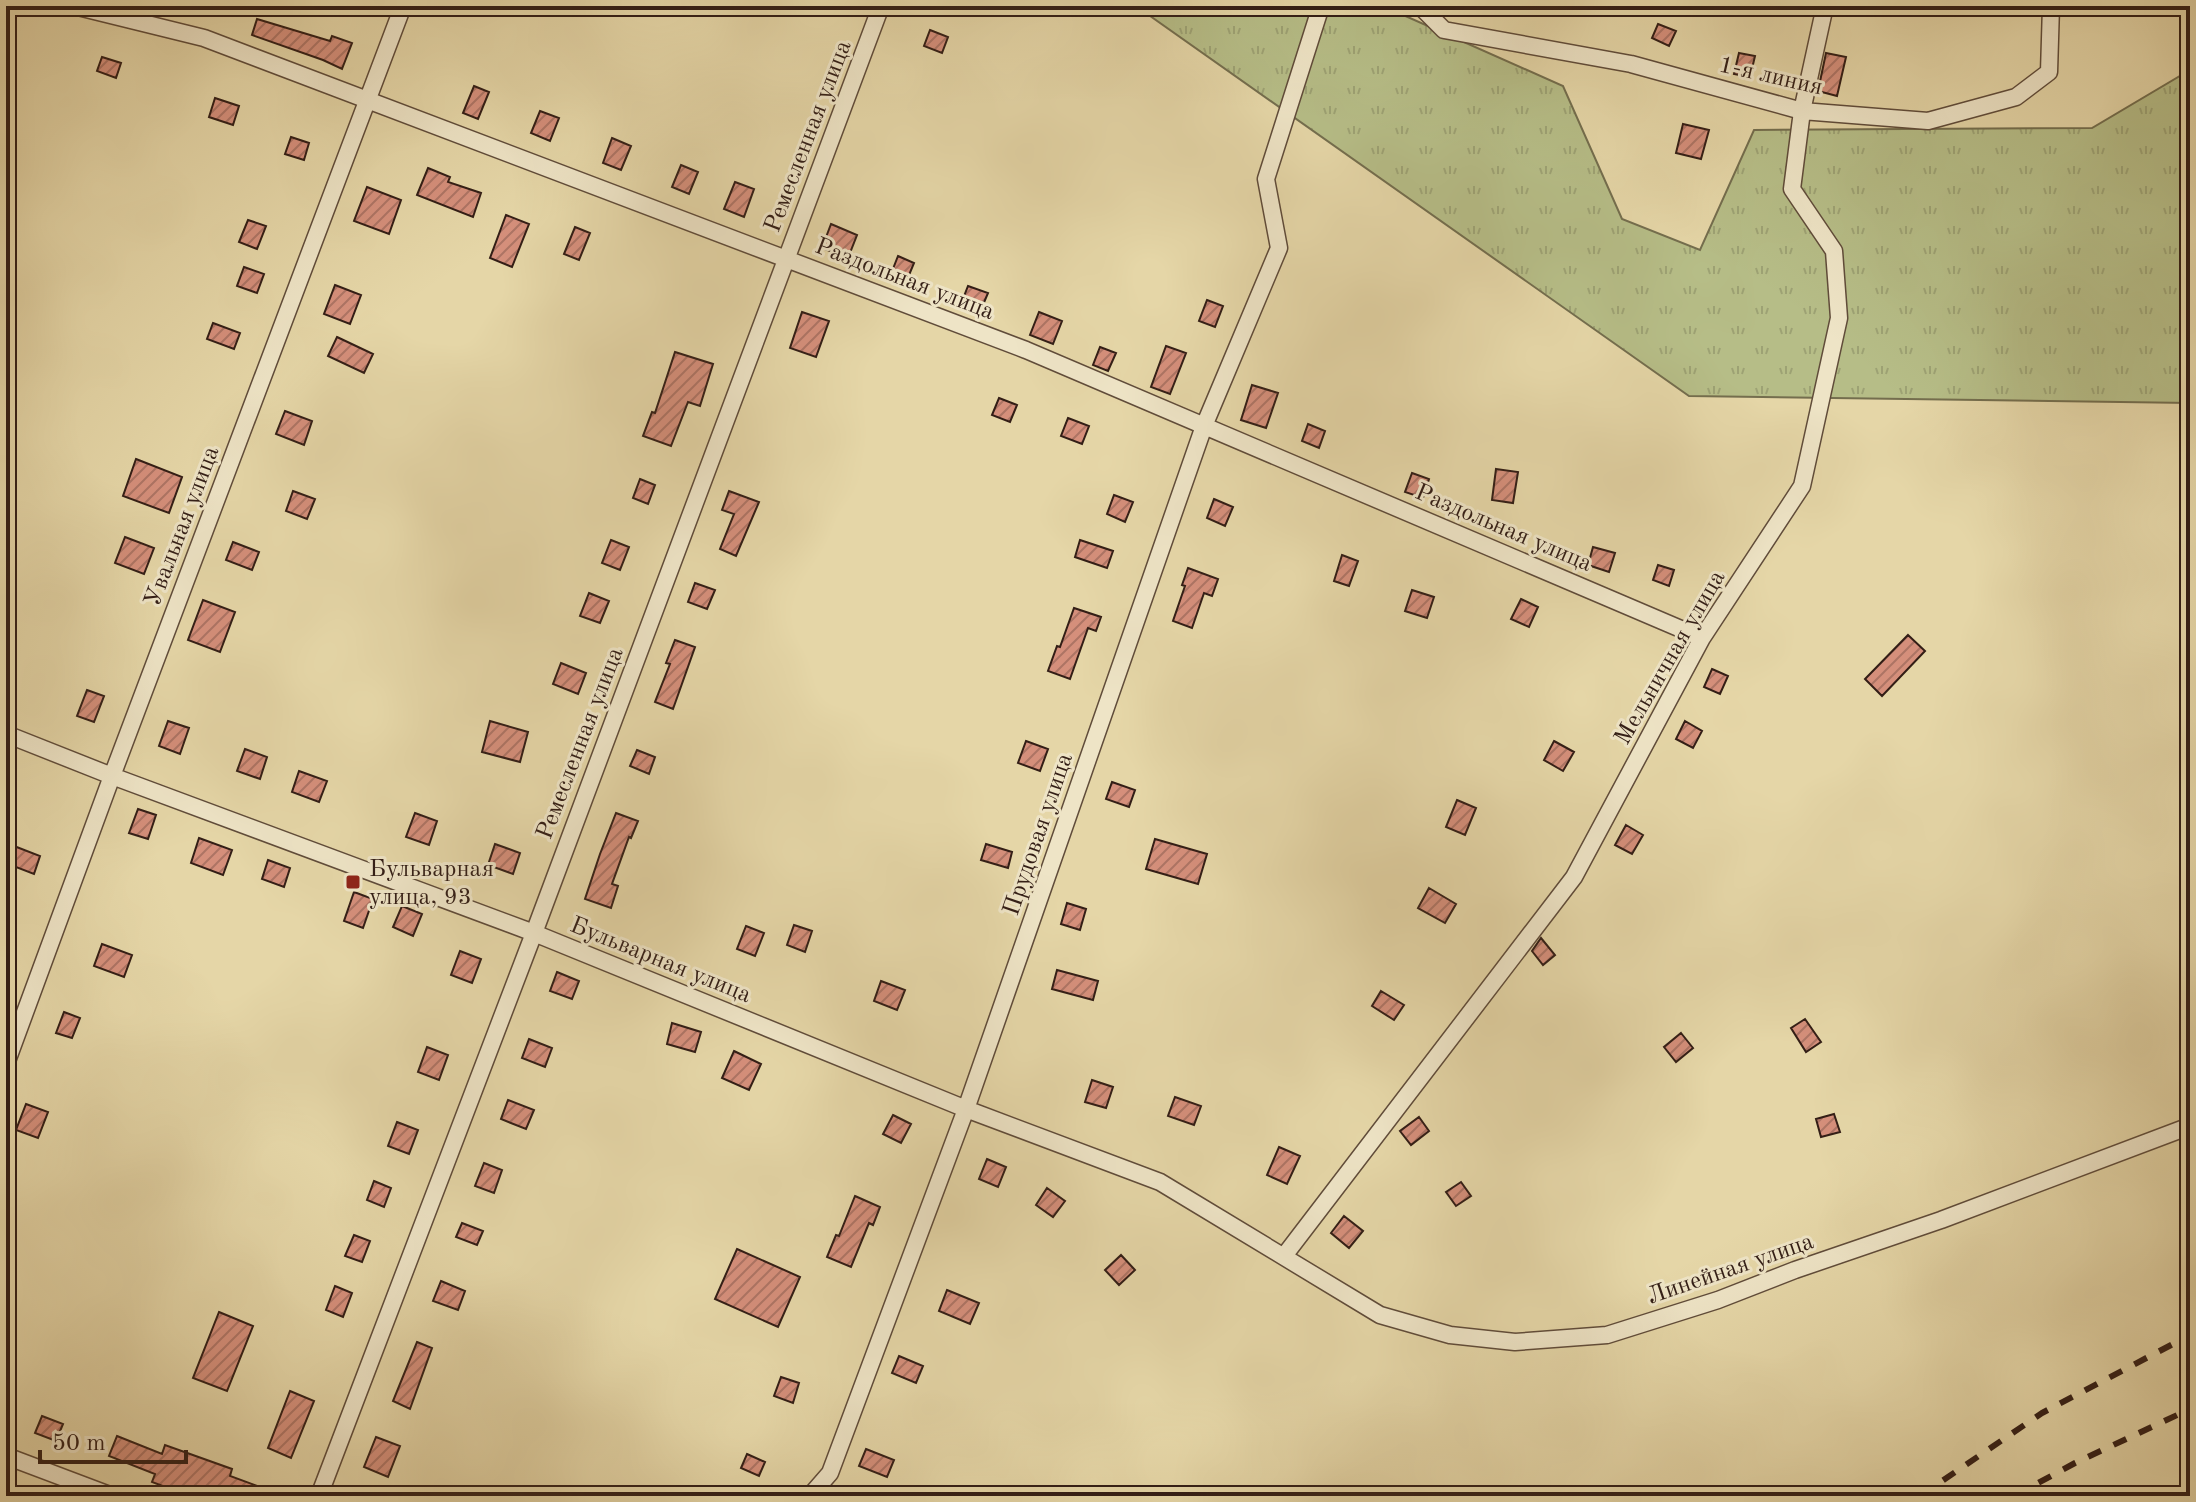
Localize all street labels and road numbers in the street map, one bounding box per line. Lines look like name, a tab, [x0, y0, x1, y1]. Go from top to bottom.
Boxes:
street label: Ремесленная улица	[761, 37, 857, 236]
street label: 1-я линия	[1716, 53, 1825, 101]
street label: Раздольная улица	[811, 235, 997, 325]
street label: Увальная улица	[141, 443, 224, 610]
street label: Раздольная улица	[1411, 481, 1595, 577]
street label: Мельничная улица	[1611, 567, 1730, 749]
street label: Ремесленная улица	[533, 644, 629, 843]
street label: Прудовая улица	[1000, 750, 1078, 919]
street label: Бульварная улица	[566, 914, 754, 1008]
street label: Линейная улица	[1644, 1230, 1817, 1310]

